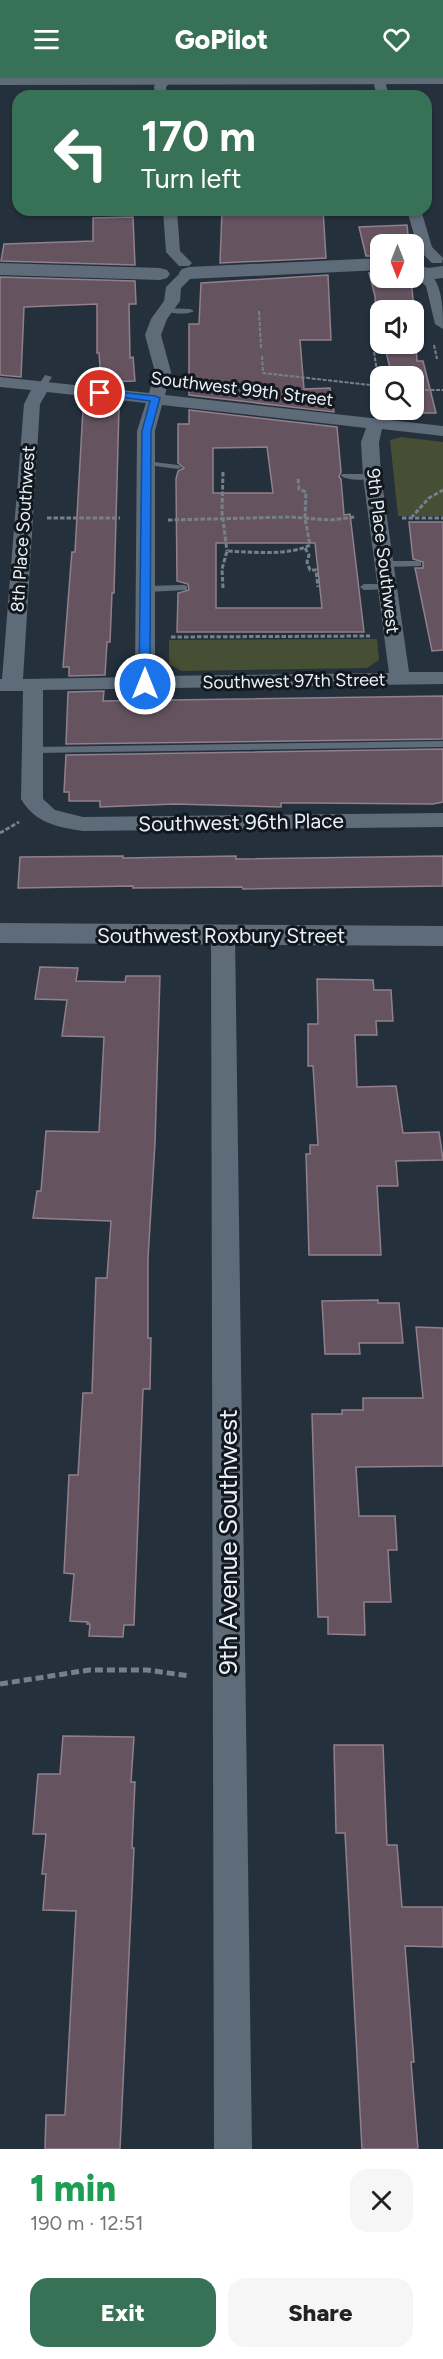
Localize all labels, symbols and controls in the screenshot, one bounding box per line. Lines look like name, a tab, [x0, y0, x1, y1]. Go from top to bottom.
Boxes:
icon: menu	[30, 23, 63, 56]
text: GoPilot	[175, 23, 268, 56]
icon: heart	[380, 23, 413, 56]
text: 170 m	[141, 111, 256, 162]
icon: left	[42, 114, 120, 192]
text: Turn left	[141, 162, 241, 195]
north arrow	[370, 234, 424, 288]
map controls	[370, 234, 424, 420]
button: sound	[370, 300, 424, 354]
button: search	[370, 366, 424, 420]
pin	[74, 367, 125, 418]
street label: Southwest 99th Street	[150, 367, 335, 411]
icon: arrive	[83, 376, 116, 409]
street label: 8th Place Southwest	[6, 445, 40, 613]
street label: 9th Place Southwest	[362, 467, 404, 635]
position arrow	[113, 652, 177, 716]
street label: Southwest 97th Street	[202, 668, 386, 694]
street label: Southwest 96th Place	[138, 808, 344, 836]
street label: Southwest Roxbury Street	[97, 923, 345, 948]
street label: 9th Avenue Southwest	[212, 1409, 244, 1675]
text: 1 min	[30, 2167, 116, 2210]
button: close	[350, 2169, 413, 2232]
text: 190 m · 12:51	[30, 2211, 144, 2235]
button: Exit	[30, 2278, 216, 2347]
button: Share	[228, 2278, 413, 2347]

